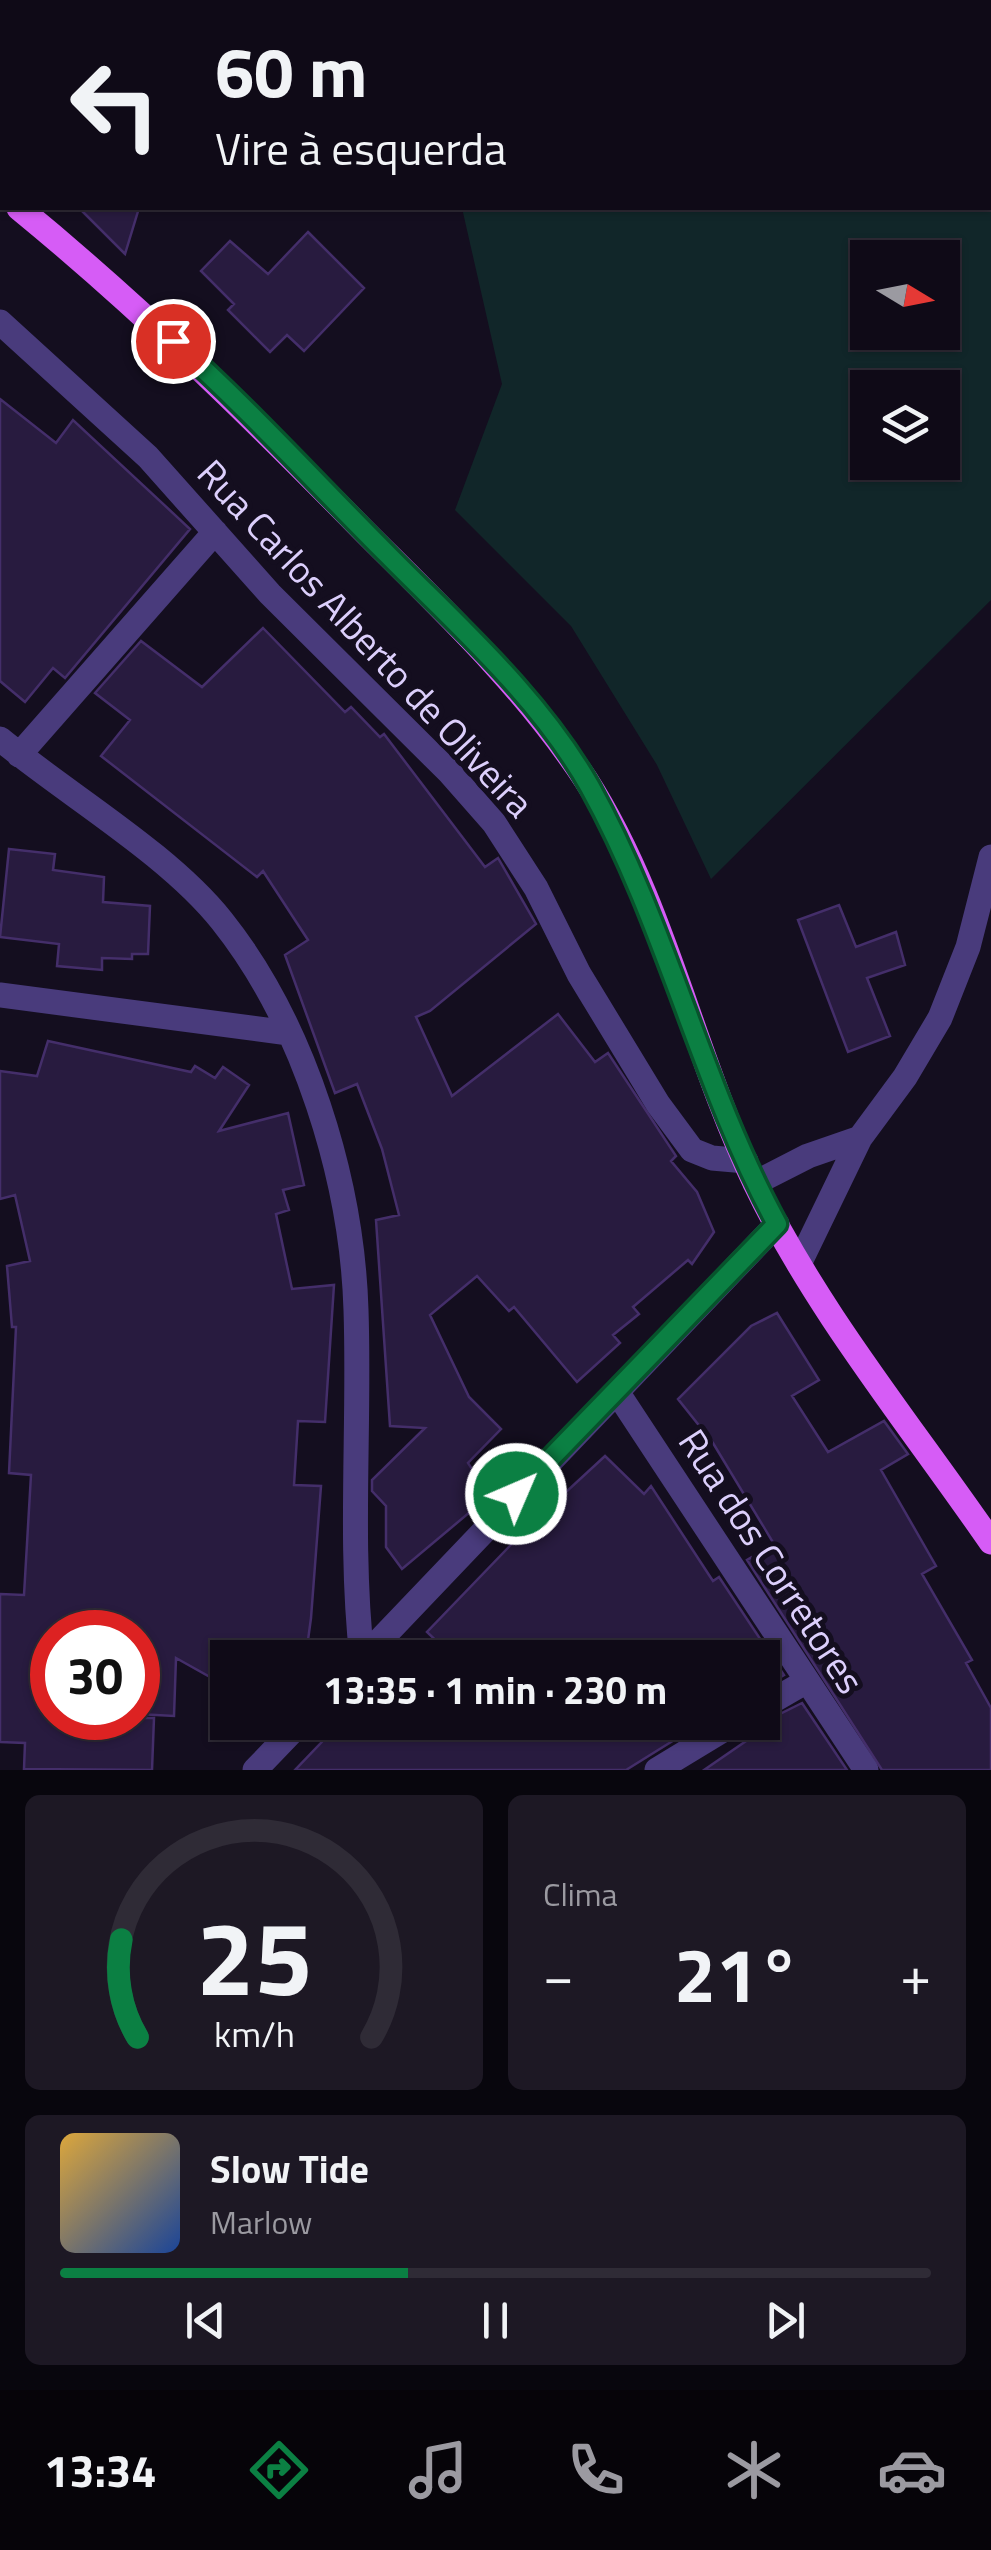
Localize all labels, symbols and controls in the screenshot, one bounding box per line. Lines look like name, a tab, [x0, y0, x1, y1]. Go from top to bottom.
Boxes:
text: 60 m	[215, 18, 368, 124]
icon: left	[50, 40, 180, 170]
text: Vire à esquerda	[215, 114, 507, 182]
north arrow	[850, 240, 960, 350]
map controls	[850, 240, 960, 480]
pin	[131, 299, 216, 384]
icon: arrive	[146, 314, 201, 369]
button: layers	[850, 370, 960, 480]
street label: Rua Carlos Alberto de Oliveira	[184, 446, 548, 830]
street label: Rua dos Corretores	[664, 1417, 880, 1705]
position arrow	[464, 1442, 568, 1546]
speed limit sign: 30	[30, 1610, 160, 1740]
text: 13:35 · 1 min · 230 m	[323, 1661, 667, 1719]
text: Clima	[543, 1870, 618, 1918]
text: 25	[196, 1877, 312, 2035]
text: 21°	[674, 1917, 800, 2031]
text: −	[543, 1933, 574, 2016]
text: +	[900, 1933, 931, 2016]
text: km/h	[214, 2006, 294, 2061]
text: Slow Tide	[210, 2140, 369, 2198]
text: Marlow	[210, 2198, 313, 2246]
icon: previous	[178, 2293, 233, 2348]
icon: pause	[468, 2293, 523, 2348]
icon: next	[758, 2293, 813, 2348]
icon: directions	[244, 2435, 314, 2505]
icon: music	[403, 2435, 473, 2505]
icon: phone	[561, 2435, 631, 2505]
icon: climate	[719, 2435, 789, 2505]
icon: car	[877, 2435, 947, 2505]
text: 13:34	[44, 2436, 156, 2504]

